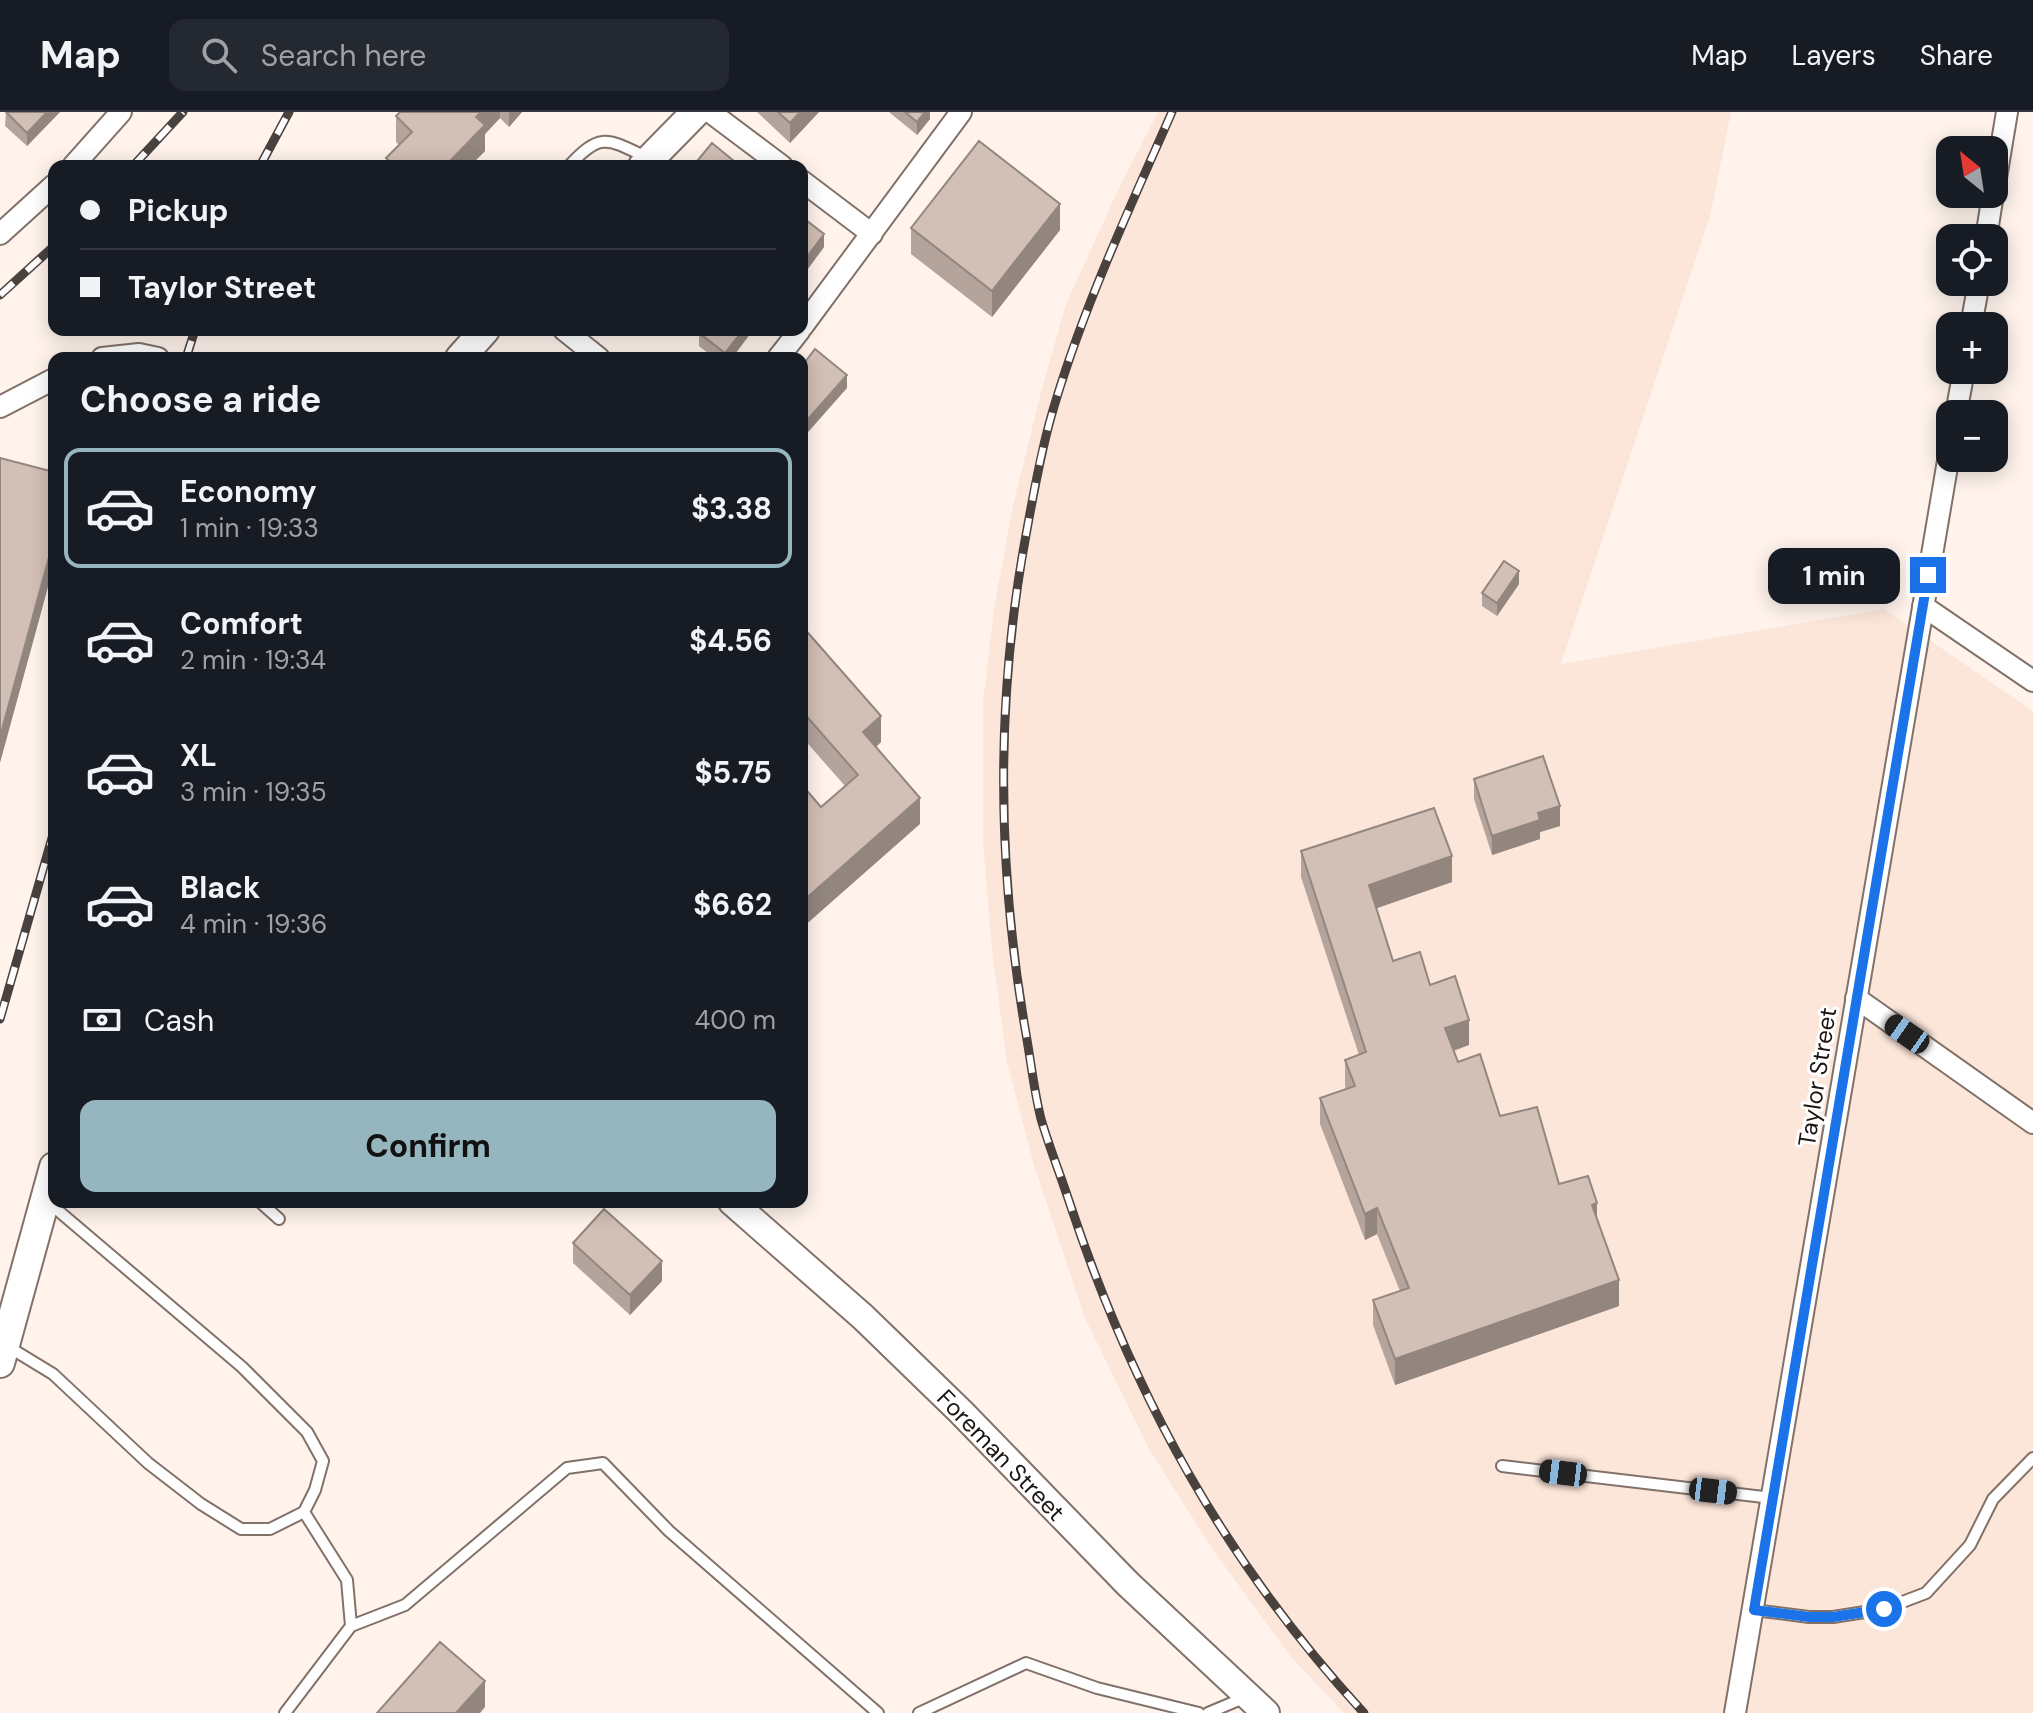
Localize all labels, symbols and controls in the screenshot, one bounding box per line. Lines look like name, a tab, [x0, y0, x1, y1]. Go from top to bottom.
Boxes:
search box	[169, 19, 729, 91]
text: Map	[40, 30, 121, 80]
icon: search	[197, 33, 241, 77]
text: Search here	[261, 36, 426, 75]
text: Map	[1691, 37, 1748, 74]
text: Layers	[1792, 37, 1876, 74]
text: Share	[1920, 37, 1993, 74]
north arrow	[1936, 136, 2008, 208]
map controls	[1936, 136, 2008, 472]
text: Pickup	[128, 191, 228, 230]
button: locate	[1936, 224, 2008, 296]
text: Taylor Street	[128, 268, 316, 307]
button: +	[1936, 312, 2008, 384]
text: Choose a ride	[80, 376, 321, 423]
button: −	[1936, 400, 2008, 472]
icon: car	[84, 472, 156, 544]
text: Economy	[180, 472, 317, 511]
text: $3.38	[691, 489, 772, 528]
text: 1 min · 19:33	[180, 511, 319, 545]
callout: 1 min	[1768, 547, 1900, 603]
route end	[1910, 557, 1946, 593]
text: 1 min	[1802, 559, 1866, 593]
icon: car	[84, 604, 156, 676]
text: Comfort	[180, 604, 303, 643]
text: $4.56	[689, 621, 772, 660]
text: 2 min · 19:34	[180, 643, 326, 677]
icon: car	[84, 736, 156, 808]
text: XL	[180, 736, 217, 775]
text: $5.75	[695, 753, 772, 792]
text: 3 min · 19:35	[180, 775, 327, 809]
icon: car	[84, 868, 156, 940]
text: Black	[180, 868, 260, 907]
text: $6.62	[693, 885, 772, 924]
text: 4 min · 19:36	[180, 907, 327, 941]
icon: cash	[80, 998, 124, 1042]
text: Cash	[144, 1001, 214, 1040]
text: 400 m	[695, 1003, 776, 1037]
street label: Taylor Street	[1791, 1005, 1843, 1149]
car	[1880, 1010, 1934, 1058]
button: Confirm	[80, 1100, 776, 1192]
street label: Foreman Street	[930, 1383, 1072, 1527]
car	[1538, 1458, 1588, 1488]
car	[1688, 1476, 1738, 1506]
route start	[1866, 1591, 1902, 1627]

